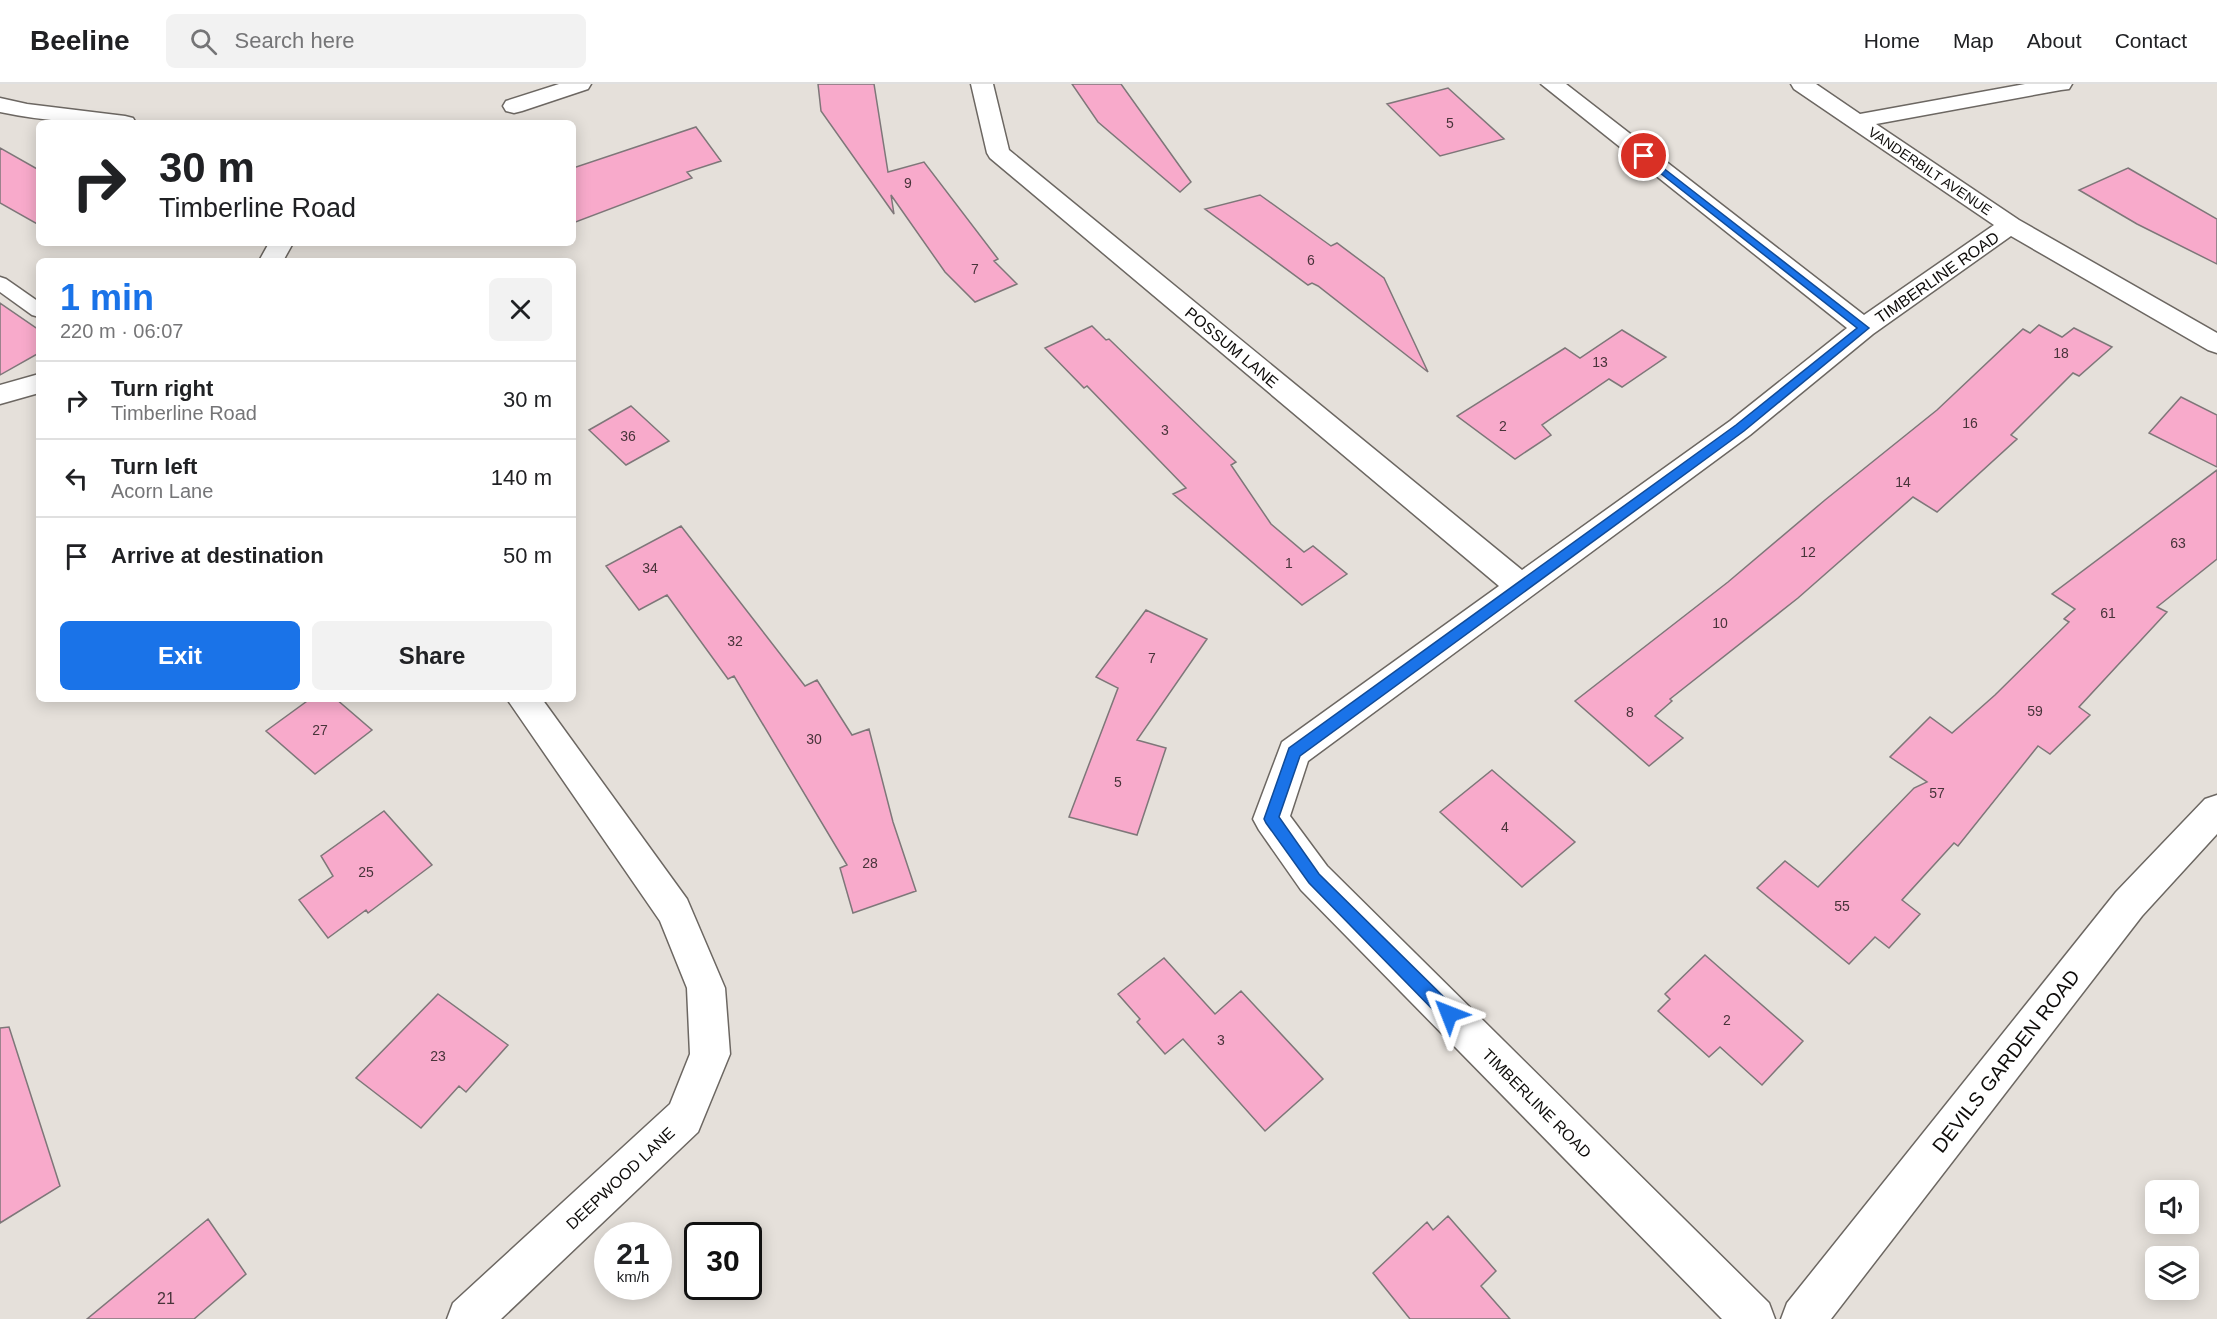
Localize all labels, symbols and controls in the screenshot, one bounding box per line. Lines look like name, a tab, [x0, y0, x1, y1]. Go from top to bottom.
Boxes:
search box	[166, 14, 586, 68]
text: Beeline	[30, 25, 130, 56]
icon: search	[187, 25, 220, 58]
text: Search here	[235, 28, 354, 53]
text: Home	[1864, 29, 1920, 52]
text: Map	[1953, 29, 1994, 52]
text: About	[2027, 29, 2082, 52]
text: Contact	[2115, 29, 2187, 52]
house number: 5	[1446, 115, 1454, 131]
street label: VANDERBILT AVENUE	[1865, 124, 1995, 218]
pin	[1618, 130, 1669, 181]
icon: arrive	[1627, 139, 1660, 172]
icon: right	[60, 144, 138, 222]
text: 30 m	[159, 144, 255, 191]
house number: 9	[904, 175, 912, 191]
text: Timberline Road	[159, 193, 356, 223]
street label: TIMBERLINE ROAD	[1872, 228, 2002, 326]
house number: 6	[1307, 252, 1315, 268]
house number: 7	[971, 261, 979, 277]
text: 1 min	[60, 277, 154, 318]
button: close	[489, 278, 552, 341]
street label: POSSUM LANE	[1182, 304, 1281, 391]
text: 220 m · 06:07	[60, 320, 183, 342]
house number: 18	[2053, 345, 2069, 361]
house number: 13	[1592, 354, 1608, 370]
text: Turn right	[111, 376, 213, 401]
icon: right	[60, 384, 93, 417]
text: 30 m	[503, 387, 552, 412]
text: Timberline Road	[111, 402, 257, 424]
house number: 16	[1962, 415, 1978, 431]
house number: 2	[1499, 418, 1507, 434]
house number: 3	[1161, 422, 1169, 438]
house number: 36	[620, 428, 636, 444]
text: Turn left	[111, 454, 197, 479]
icon: left	[60, 462, 93, 495]
text: 140 m	[491, 465, 552, 490]
house number: 14	[1895, 474, 1911, 490]
text: Acorn Lane	[111, 480, 213, 502]
house number: 63	[2170, 535, 2186, 551]
icon: arrive	[60, 540, 93, 573]
text: Arrive at destination	[111, 543, 324, 568]
text: 50 m	[503, 543, 552, 568]
house number: 12	[1800, 544, 1816, 560]
house number: 1	[1285, 555, 1293, 571]
house number: 34	[642, 560, 658, 576]
house number: 61	[2100, 605, 2116, 621]
house number: 10	[1712, 615, 1728, 631]
button: Exit	[60, 621, 300, 690]
button: Share	[312, 621, 552, 690]
house number: 32	[727, 633, 743, 649]
house number: 7	[1148, 650, 1156, 666]
house number: 59	[2027, 703, 2043, 719]
house number: 8	[1626, 704, 1634, 720]
house number: 27	[312, 722, 328, 738]
house number: 30	[806, 731, 822, 747]
house number: 5	[1114, 774, 1122, 790]
house number: 57	[1929, 785, 1945, 801]
house number: 4	[1501, 819, 1509, 835]
house number: 28	[862, 855, 878, 871]
house number: 25	[358, 864, 374, 880]
house number: 55	[1834, 898, 1850, 914]
street label: DEVILS GARDEN ROAD	[1928, 965, 2084, 1157]
position arrow	[1417, 982, 1481, 1046]
house number: 2	[1723, 1012, 1731, 1028]
house number: 3	[1217, 1032, 1225, 1048]
street label: TIMBERLINE ROAD	[1479, 1045, 1595, 1161]
house number: 23	[430, 1048, 446, 1064]
street label: DEEPWOOD LANE	[563, 1124, 678, 1233]
map controls	[2145, 1180, 2199, 1300]
button: sound	[2145, 1180, 2199, 1234]
speed limit sign: 30	[684, 1222, 762, 1300]
text: 21	[616, 1237, 650, 1270]
button: layers	[2145, 1246, 2199, 1300]
text: km/h	[617, 1268, 649, 1285]
house number: 21	[157, 1290, 175, 1307]

